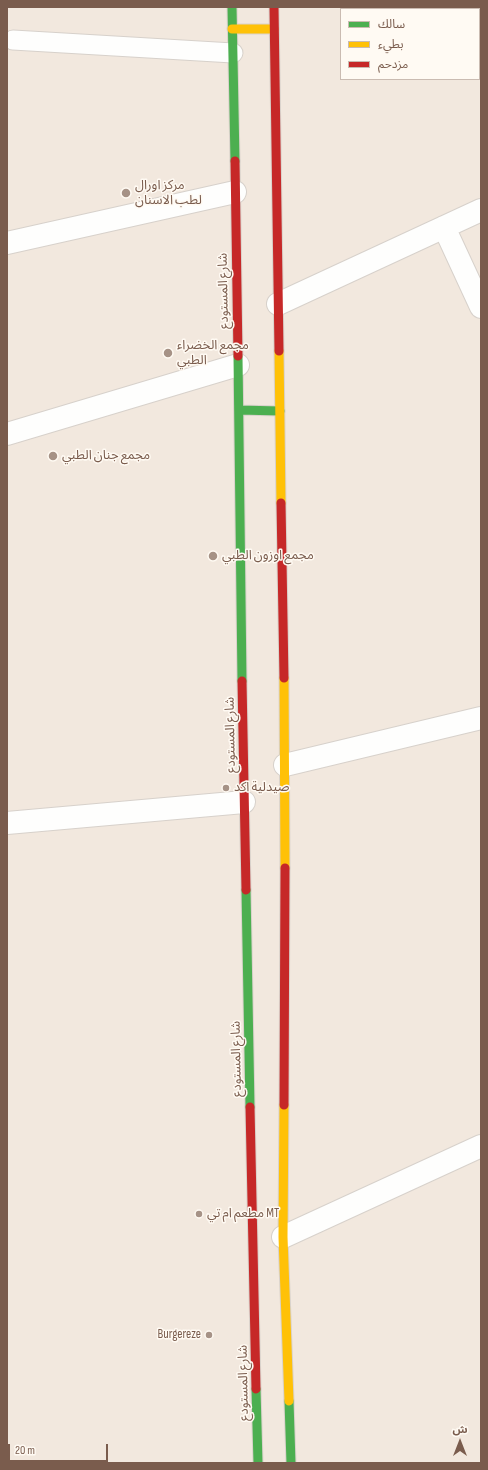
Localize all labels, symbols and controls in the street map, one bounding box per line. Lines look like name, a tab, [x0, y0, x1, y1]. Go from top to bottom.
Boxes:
legend	[340, 8, 480, 80]
text: سالك	[378, 17, 405, 32]
text: بطيء	[378, 37, 404, 52]
text: مزدحم	[378, 57, 408, 72]
place label: مركز اورال لطب الاسنان	[135, 178, 202, 209]
marker: مركز اورال لطب الاسنان	[120, 187, 132, 199]
street label: شارع المستودع	[216, 253, 232, 329]
place label: مجمع الخضراء الطبي	[177, 338, 249, 369]
marker: مجمع الخضراء الطبي	[162, 347, 174, 359]
place label: مجمع جنان الطبي	[62, 448, 150, 464]
marker: مجمع جنان الطبي	[47, 450, 59, 462]
place label: مجمع اوزون الطبي	[222, 548, 314, 564]
marker: مجمع اوزون الطبي	[207, 550, 219, 562]
street label: شارع المستودع	[223, 697, 239, 773]
place label: صيدلية اكد	[234, 780, 289, 796]
marker: صيدلية اكد	[221, 783, 231, 793]
street label: شارع المستودع	[229, 1021, 245, 1097]
place label: مطعم ام تي MT	[207, 1206, 279, 1222]
marker: مطعم ام تي MT	[194, 1209, 204, 1219]
place label: Burgereze	[158, 1327, 201, 1343]
marker: Burgereze	[204, 1330, 214, 1340]
street label: شارع المستودع	[236, 1345, 252, 1421]
north arrow	[440, 1422, 480, 1462]
text: ش	[452, 1423, 468, 1436]
scale bar	[10, 1436, 110, 1462]
text: 20 m	[15, 1443, 35, 1458]

